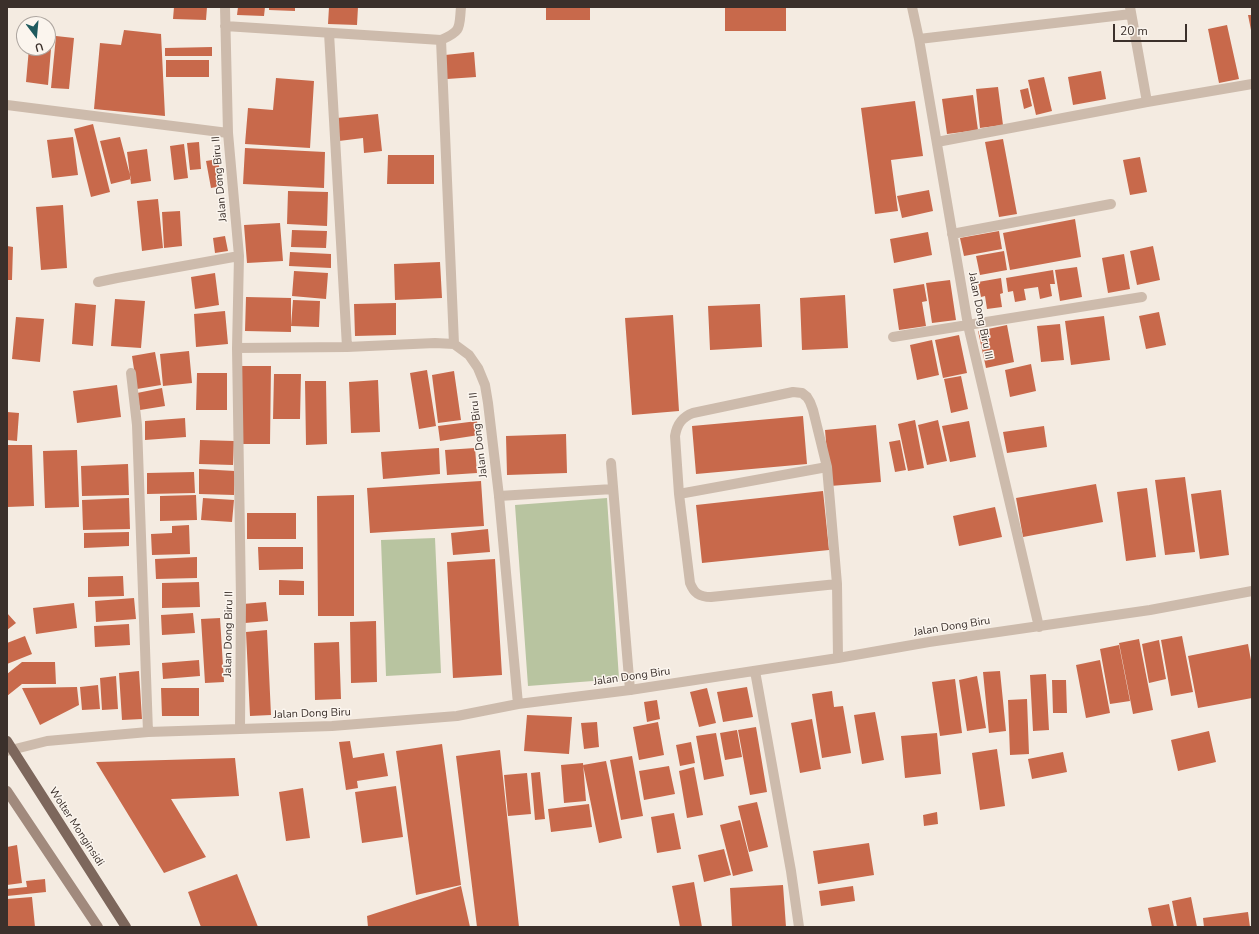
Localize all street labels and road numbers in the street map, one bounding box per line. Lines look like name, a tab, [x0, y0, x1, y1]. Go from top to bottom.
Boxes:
street label: Jalan Dong Biru II	[210, 136, 230, 222]
street label: Jalan Dong Biru III	[965, 271, 995, 361]
street label: Jalan Dong Biru II	[467, 392, 491, 478]
street label: Jalan Dong Biru II	[222, 591, 236, 677]
street label: Jalan Dong Biru	[913, 614, 991, 640]
street label: Jalan Dong Biru	[593, 665, 671, 689]
street label: Jalan Dong Biru	[273, 706, 351, 722]
street label: Wolter Monginsidi	[46, 785, 106, 869]

